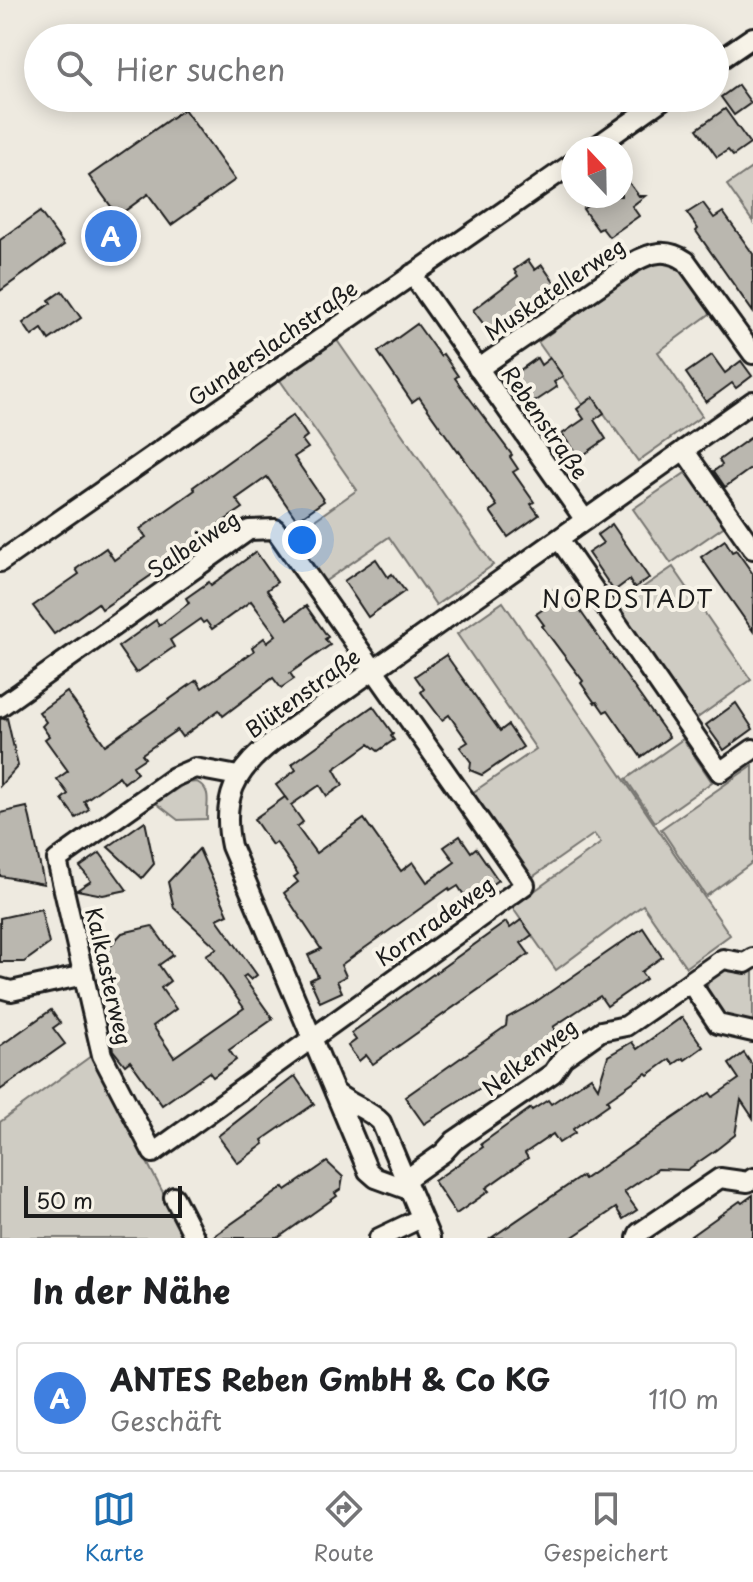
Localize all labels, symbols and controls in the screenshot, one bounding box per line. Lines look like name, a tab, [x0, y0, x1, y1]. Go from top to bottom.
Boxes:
search box	[24, 24, 729, 112]
icon: search	[52, 46, 96, 90]
text: Hier suchen	[116, 46, 285, 91]
north arrow	[561, 136, 633, 208]
pin: A	[85, 206, 137, 266]
street label: Muskatellerweg	[477, 229, 631, 347]
street label: Gunderslachstraße	[180, 271, 364, 413]
street label: Rebenstraße	[495, 358, 597, 486]
street label: Salbeiweg	[140, 501, 246, 585]
your location	[282, 520, 322, 560]
district label: NORDSTADT	[542, 580, 714, 616]
street label: Blütenstraße	[238, 639, 366, 745]
street label: Kornradeweg	[368, 867, 500, 973]
street label: Kalkasterweg	[78, 904, 142, 1048]
street label: Nelkenweg	[474, 1009, 584, 1103]
scale bar	[24, 1182, 182, 1218]
text: 50 m	[36, 1183, 93, 1216]
text: In der Nähe	[32, 1264, 230, 1316]
text: ANTES Reben GmbH & Co KG	[110, 1356, 550, 1401]
text: A	[50, 1379, 70, 1418]
text: 110 m	[648, 1379, 719, 1418]
text: Geschäft	[110, 1401, 222, 1440]
tab: Karte	[85, 1487, 144, 1568]
tab: Route	[314, 1487, 374, 1568]
tab: Gespeichert	[543, 1487, 668, 1568]

